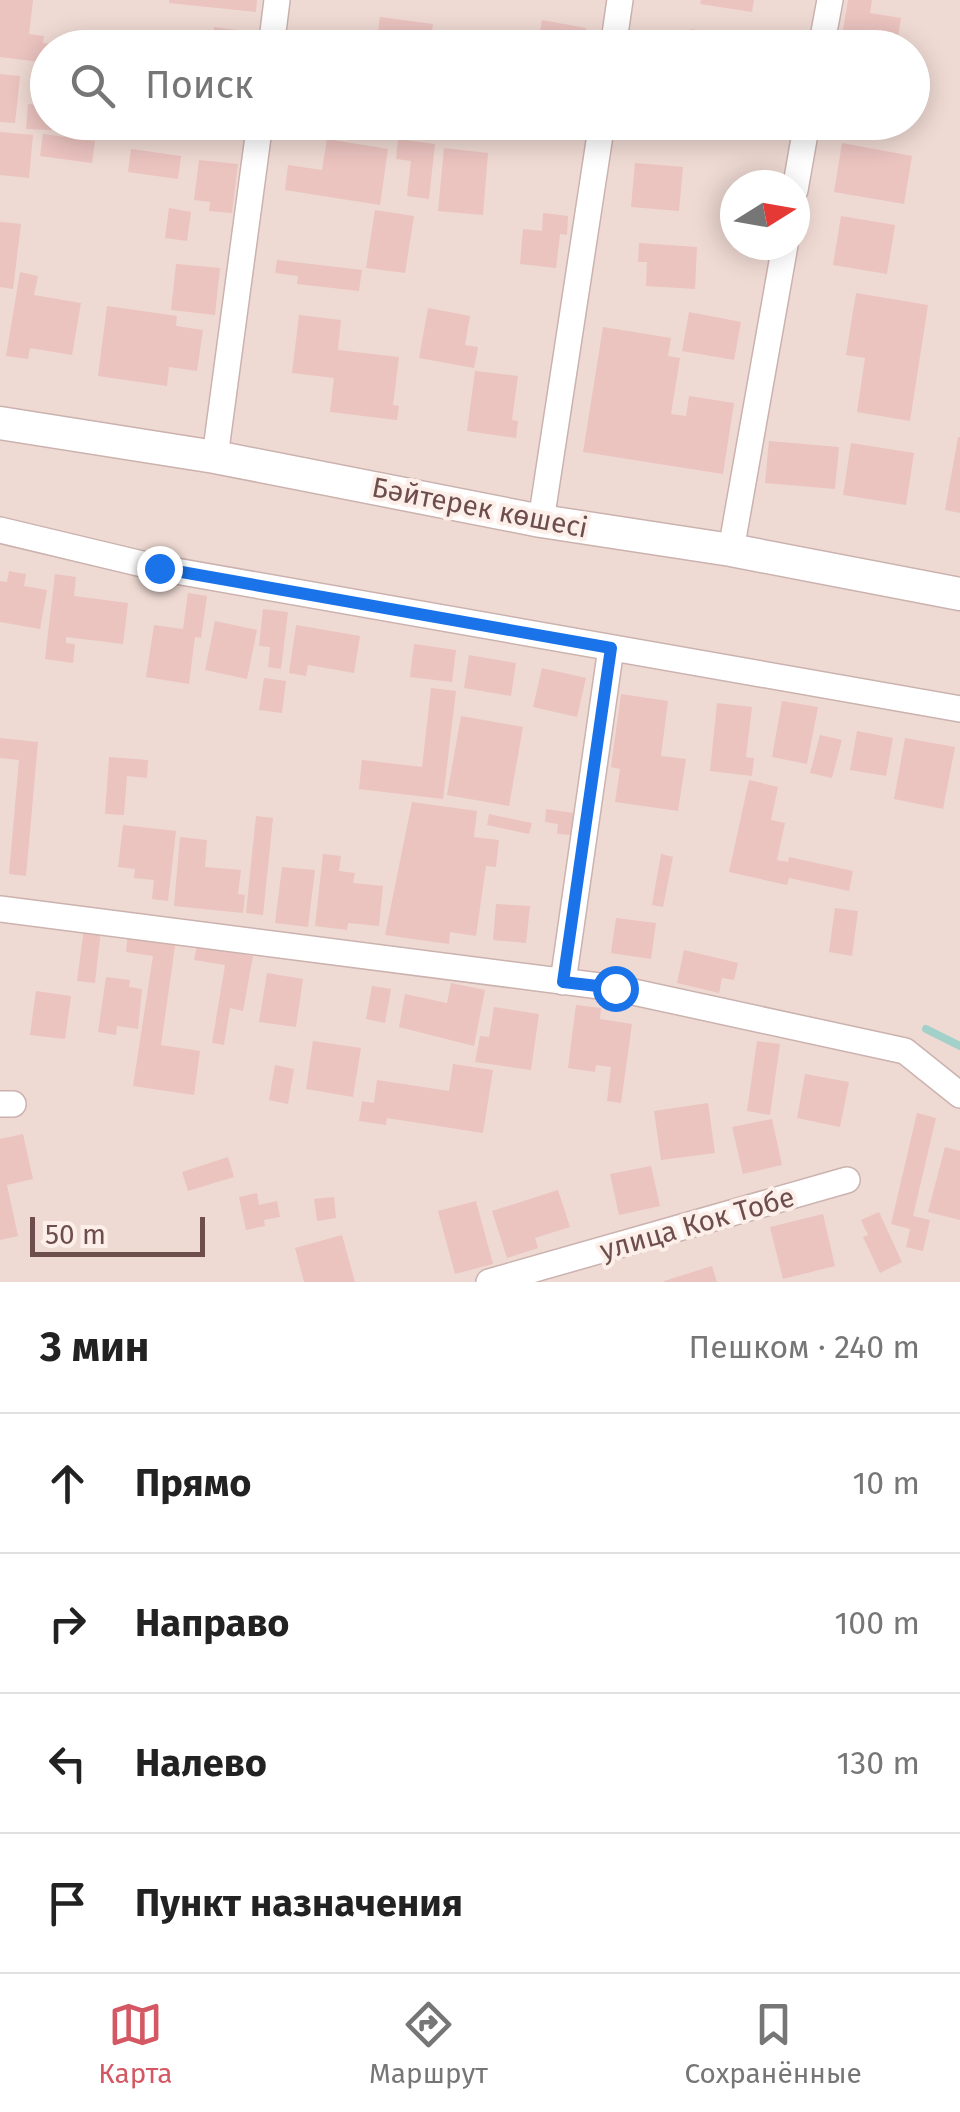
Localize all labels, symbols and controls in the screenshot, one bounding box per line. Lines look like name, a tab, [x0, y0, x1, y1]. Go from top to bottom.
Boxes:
search box	[30, 30, 930, 140]
icon: search	[65, 58, 120, 113]
text: Поиск	[145, 62, 254, 108]
north arrow	[720, 170, 810, 260]
street label: Бәйтерек көшесі	[369, 470, 591, 545]
route end	[137, 546, 183, 592]
route start	[593, 966, 639, 1012]
street label: улица Кок Тобе	[596, 1180, 798, 1267]
scale bar	[30, 1212, 205, 1256]
text: 50 m	[45, 1218, 106, 1251]
text: 3 мин	[40, 1322, 149, 1372]
text: Пешком · 240 m	[689, 1328, 920, 1366]
icon: ahead	[40, 1456, 95, 1511]
text: Прямо	[135, 1460, 251, 1506]
text: 10 m	[852, 1464, 920, 1502]
icon: right	[40, 1596, 95, 1651]
text: Направо	[135, 1600, 289, 1646]
text: 100 m	[835, 1604, 920, 1642]
icon: left	[40, 1736, 95, 1791]
text: Налево	[135, 1740, 267, 1786]
text: 130 m	[836, 1744, 920, 1782]
icon: arrive	[40, 1876, 95, 1931]
text: Пункт назначения	[135, 1880, 463, 1926]
tab: Карта	[98, 1997, 172, 2090]
tab: Маршрут	[369, 1997, 488, 2090]
tab: Сохранённые	[684, 1997, 862, 2090]

